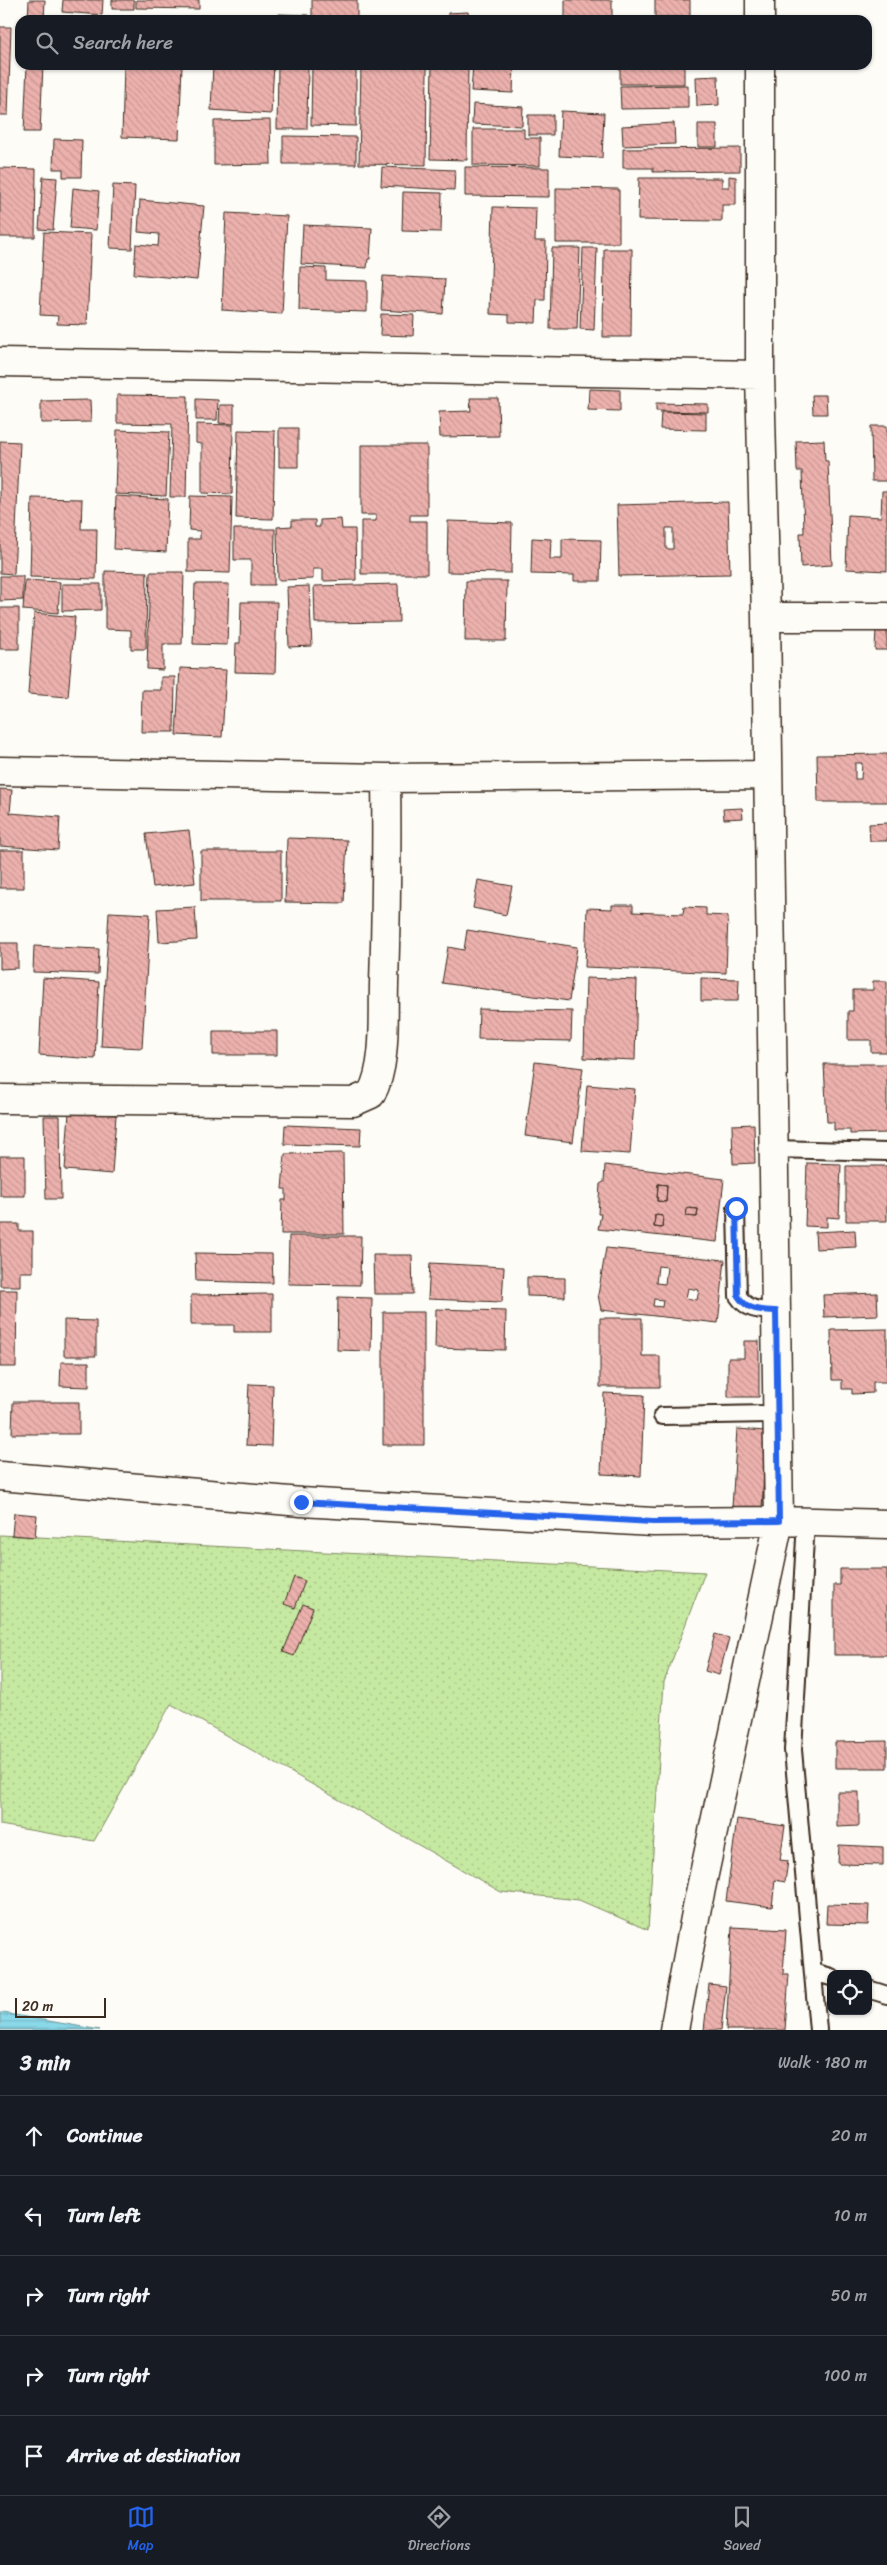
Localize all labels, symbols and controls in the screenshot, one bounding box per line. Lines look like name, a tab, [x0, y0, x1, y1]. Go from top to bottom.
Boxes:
search box	[15, 15, 872, 70]
text: Search here	[73, 26, 173, 59]
icon: search	[33, 29, 61, 57]
route start	[725, 1197, 748, 1220]
route end	[290, 1491, 313, 1514]
map controls	[827, 1970, 872, 2015]
button: locate	[827, 1970, 872, 2015]
text: 20 m	[22, 1994, 53, 2019]
scale bar	[15, 1995, 106, 2018]
text: 3 min	[20, 2044, 70, 2082]
text: Walk · 180 m	[778, 2048, 867, 2077]
text: Continue	[67, 2119, 143, 2152]
text: 20 m	[831, 2121, 867, 2150]
icon: ahead	[20, 2122, 48, 2150]
text: Turn left	[67, 2199, 140, 2232]
text: 10 m	[834, 2201, 867, 2230]
icon: left	[20, 2202, 48, 2230]
text: Turn right	[67, 2279, 149, 2312]
text: 50 m	[831, 2281, 867, 2310]
icon: right	[20, 2282, 48, 2310]
text: Turn right	[67, 2359, 149, 2392]
text: 100 m	[823, 2361, 867, 2390]
icon: right	[20, 2362, 48, 2390]
text: Arrive at destination	[67, 2439, 240, 2472]
icon: arrive	[20, 2442, 48, 2470]
tab: Map	[127, 2503, 155, 2558]
tab: Directions	[408, 2503, 470, 2558]
tab: Saved	[724, 2503, 760, 2558]

